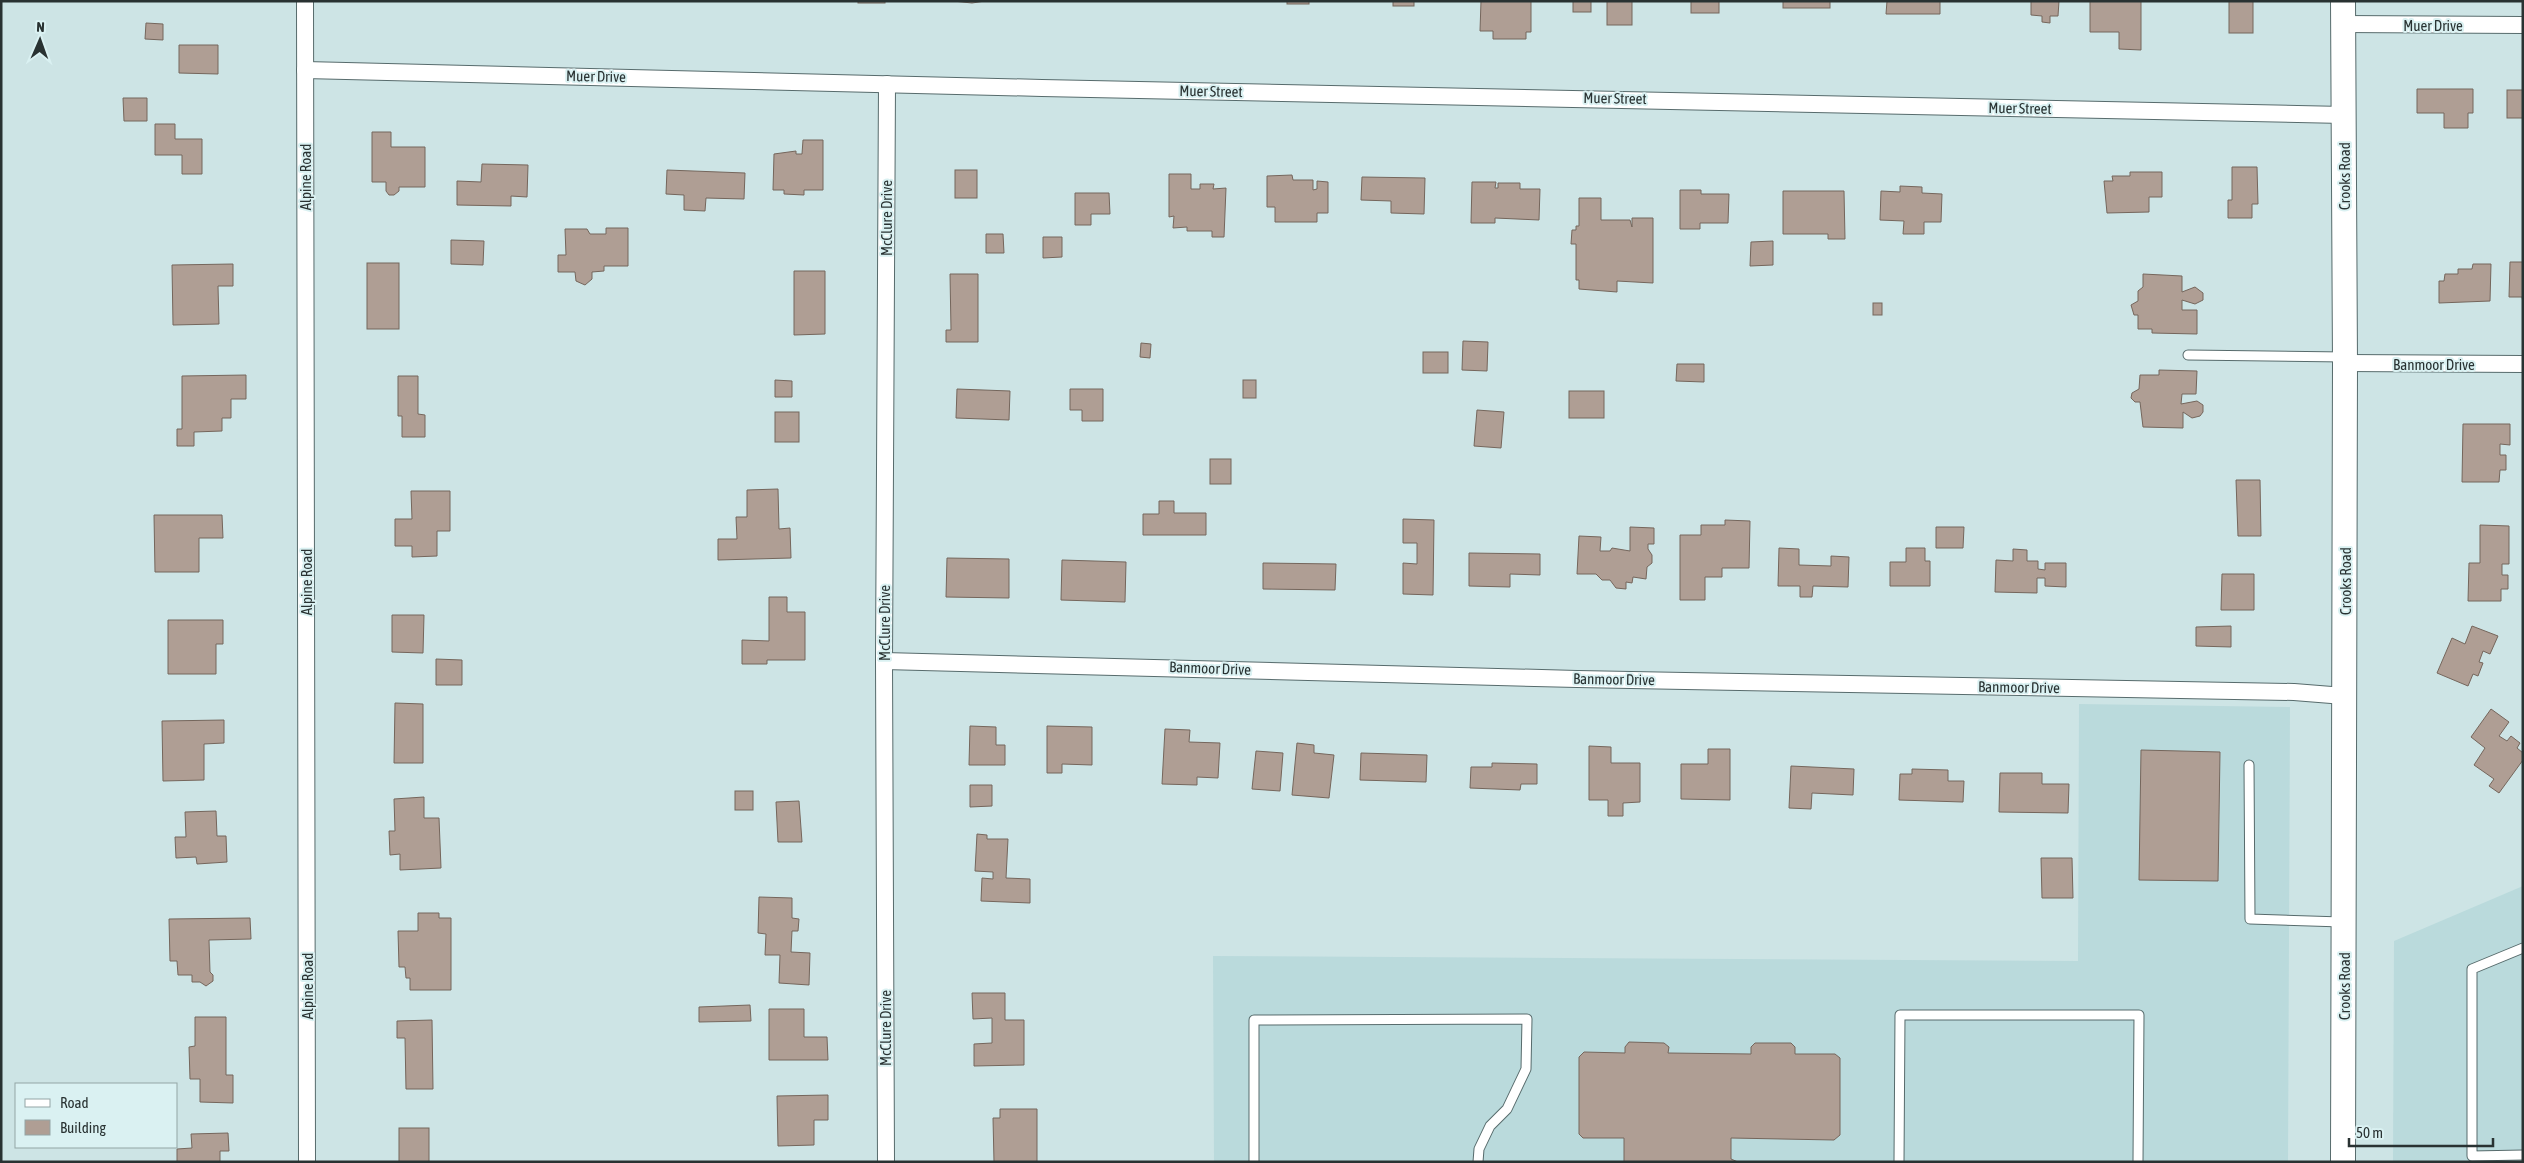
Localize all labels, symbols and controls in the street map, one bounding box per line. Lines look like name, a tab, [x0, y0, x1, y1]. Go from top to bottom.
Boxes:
north arrow	[15, 15, 65, 65]
street label: Muer Drive	[2403, 17, 2463, 34]
text: N	[36, 19, 45, 35]
street label: Muer Drive	[566, 67, 626, 85]
street label: Muer Street	[1179, 82, 1243, 100]
street label: Muer Street	[1583, 89, 1647, 107]
street label: Muer Street	[1988, 99, 2052, 117]
street label: Crooks Road	[2336, 142, 2353, 210]
street label: Alpine Road	[297, 144, 314, 210]
street label: McClure Drive	[878, 180, 895, 256]
street label: Banmoor Drive	[2393, 356, 2475, 373]
street label: Crooks Road	[2337, 547, 2354, 615]
street label: Alpine Road	[298, 549, 315, 615]
street label: McClure Drive	[876, 585, 893, 661]
street label: Banmoor Drive	[1169, 658, 1251, 678]
street label: Banmoor Drive	[1573, 670, 1655, 688]
street label: Banmoor Drive	[1978, 678, 2060, 696]
street label: Crooks Road	[2336, 952, 2353, 1020]
street label: Alpine Road	[299, 953, 316, 1019]
street label: McClure Drive	[877, 990, 894, 1066]
legend	[15, 1083, 178, 1148]
text: Road	[60, 1094, 89, 1111]
scale bar	[2349, 1116, 2493, 1148]
text: Building	[60, 1119, 106, 1136]
text: 50 m	[2356, 1124, 2383, 1141]

